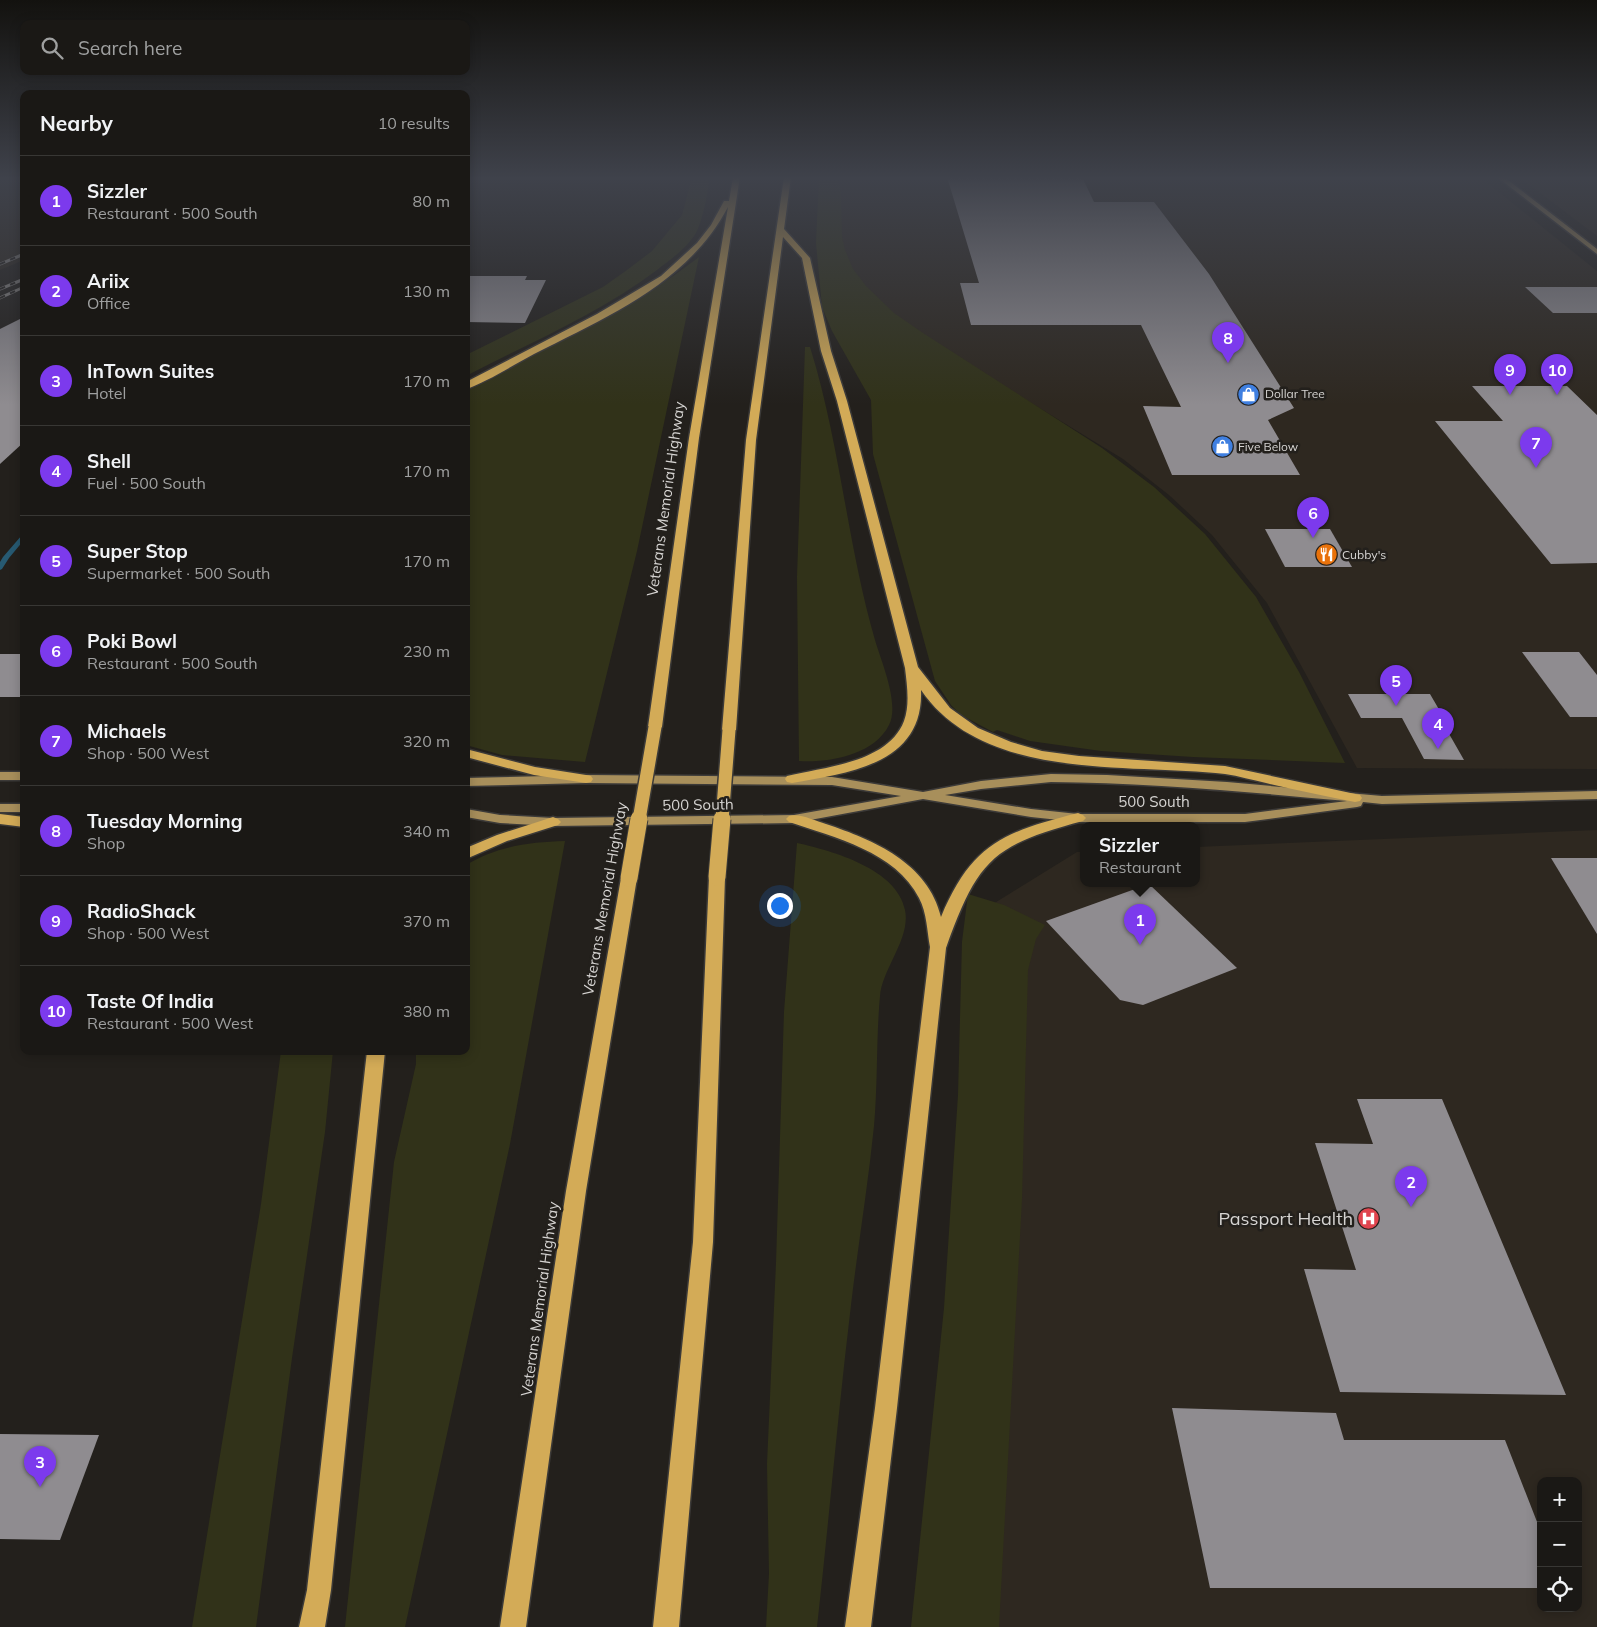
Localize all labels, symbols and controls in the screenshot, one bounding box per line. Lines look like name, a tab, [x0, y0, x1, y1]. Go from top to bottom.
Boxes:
search box	[20, 20, 470, 75]
icon: search	[38, 34, 66, 62]
text: Search here	[78, 36, 182, 60]
text: Nearby	[40, 110, 113, 136]
text: 10 results	[378, 113, 450, 133]
text: Sizzler	[87, 179, 147, 203]
text: 1	[51, 191, 61, 211]
text: 80 m	[413, 191, 450, 211]
text: Restaurant · 500 South	[87, 203, 258, 223]
text: Ariix	[87, 269, 129, 293]
text: 2	[51, 281, 61, 301]
text: 130 m	[403, 281, 450, 301]
text: Office	[87, 293, 130, 313]
pin: 8	[1212, 322, 1244, 363]
pin: 9	[1494, 354, 1526, 395]
pin: 10	[1541, 354, 1573, 395]
text: InTown Suites	[87, 359, 214, 383]
text: 3	[51, 371, 61, 391]
text: 170 m	[403, 371, 450, 391]
shop icon: Dollar Tree	[1237, 382, 1261, 406]
text: Hotel	[87, 383, 126, 403]
place label: Dollar Tree	[1265, 386, 1325, 401]
street label: Veterans Memorial Highway	[642, 400, 689, 598]
pin: 7	[1520, 427, 1552, 468]
shop icon: Five Below	[1210, 435, 1234, 459]
place label: Five Below	[1238, 439, 1299, 454]
text: Shell	[87, 449, 131, 473]
text: 4	[51, 461, 61, 481]
text: 170 m	[403, 461, 450, 481]
text: Fuel · 500 South	[87, 473, 206, 493]
pin: 6	[1297, 497, 1329, 538]
text: Super Stop	[87, 539, 188, 563]
restaurant icon: Cubby's	[1314, 543, 1338, 567]
place label: Cubby's	[1342, 547, 1386, 562]
text: 5	[51, 551, 61, 571]
text: 170 m	[403, 551, 450, 571]
text: Supermarket · 500 South	[87, 563, 270, 583]
text: Poki Bowl	[87, 629, 177, 653]
text: 6	[51, 641, 61, 661]
text: 230 m	[403, 641, 450, 661]
text: Restaurant · 500 South	[87, 653, 258, 673]
pin: 5	[1380, 665, 1412, 706]
pin: 4	[1422, 708, 1454, 749]
text: Michaels	[87, 719, 166, 743]
text: 7	[51, 731, 61, 751]
text: 320 m	[403, 731, 450, 751]
text: Shop · 500 West	[87, 743, 209, 763]
street label: 500 South	[1118, 792, 1190, 811]
street label: 500 South	[662, 794, 734, 815]
street label: Veterans Memorial Highway	[578, 801, 631, 997]
text: Tuesday Morning	[87, 809, 243, 833]
text: 8	[51, 821, 61, 841]
text: 340 m	[403, 821, 450, 841]
popup	[1080, 822, 1200, 887]
text: Shop	[87, 833, 125, 853]
text: Sizzler	[1099, 833, 1159, 857]
text: Restaurant	[1099, 857, 1181, 877]
your location	[767, 893, 793, 919]
text: RadioShack	[87, 899, 196, 923]
pin: 1	[1124, 904, 1156, 945]
text: 9	[51, 911, 61, 931]
text: 370 m	[403, 911, 450, 931]
text: Shop · 500 West	[87, 923, 209, 943]
text: Taste Of India	[87, 989, 214, 1013]
text: 10	[46, 1001, 66, 1021]
text: 380 m	[403, 1001, 450, 1021]
text: Restaurant · 500 West	[87, 1013, 253, 1033]
pin: 2	[1395, 1166, 1427, 1207]
street label: Veterans Memorial Highway	[516, 1200, 563, 1398]
place label: Passport Health	[1218, 1207, 1353, 1230]
hospital icon: Passport Health	[1357, 1207, 1381, 1231]
pin: 3	[24, 1446, 56, 1487]
map controls	[1537, 1477, 1582, 1612]
button: +	[1537, 1477, 1582, 1522]
button: −	[1537, 1522, 1582, 1567]
button: locate	[1537, 1567, 1582, 1612]

